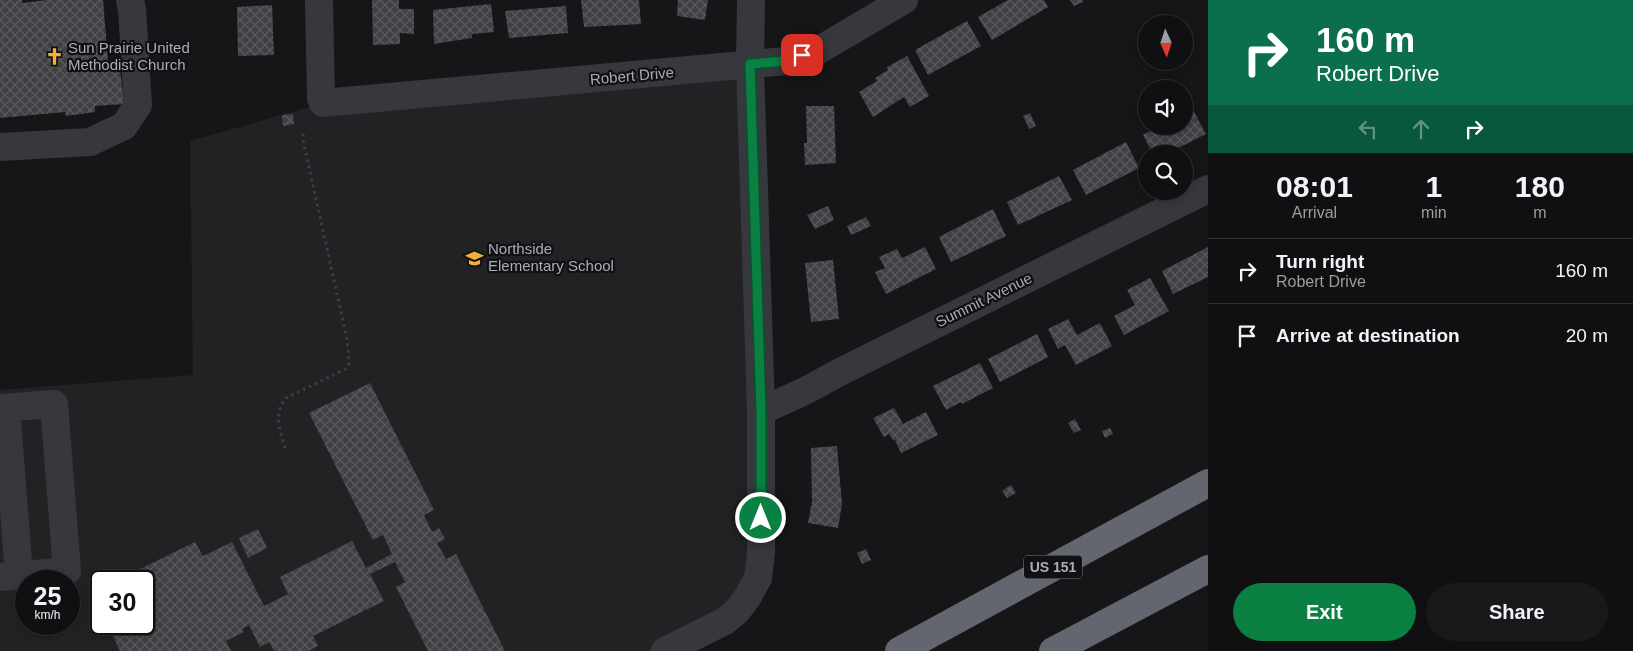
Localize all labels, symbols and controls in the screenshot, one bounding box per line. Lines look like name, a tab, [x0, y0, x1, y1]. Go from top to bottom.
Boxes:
north arrow	[1138, 15, 1192, 70]
map controls	[1138, 15, 1193, 200]
icon: right	[1233, 20, 1298, 85]
text: 160 m	[1316, 20, 1415, 59]
pin	[781, 34, 823, 76]
place label: Sun Prairie United Methodist Church	[68, 39, 190, 73]
icon: arrive	[788, 41, 816, 69]
church icon: Sun Prairie United Methodist Church	[44, 47, 64, 67]
text: Robert Drive	[1316, 61, 1439, 86]
street label: Robert Drive	[589, 63, 675, 88]
button: sound	[1138, 80, 1193, 135]
icon: left	[1354, 115, 1382, 143]
icon: ahead	[1407, 115, 1435, 143]
icon: right	[1460, 115, 1488, 143]
button: search	[1138, 145, 1193, 200]
text: 08:01	[1276, 170, 1353, 203]
text: 1	[1425, 170, 1442, 203]
text: 180	[1515, 170, 1565, 203]
text: Arrival	[1292, 204, 1337, 221]
text: min	[1421, 204, 1447, 221]
text: m	[1533, 204, 1546, 221]
place label: Northside Elementary School	[488, 240, 614, 274]
school or university icon: Northside Elementary School	[464, 248, 484, 268]
text: Turn right	[1276, 251, 1364, 272]
icon: right	[1233, 257, 1261, 285]
text: 160 m	[1555, 260, 1608, 281]
street label: Summit Avenue	[933, 269, 1035, 330]
text: Robert Drive	[1276, 273, 1366, 290]
icon: arrive	[1233, 322, 1261, 350]
text: Arrive at destination	[1276, 325, 1460, 346]
text: 20 m	[1566, 325, 1608, 346]
position arrow	[734, 491, 786, 543]
road number: US 151	[1024, 556, 1082, 578]
speed limit sign: 30	[90, 570, 155, 635]
text: 25	[34, 582, 61, 610]
button: Exit	[1233, 583, 1416, 641]
button: Share	[1426, 583, 1608, 641]
text: km/h	[34, 608, 61, 622]

